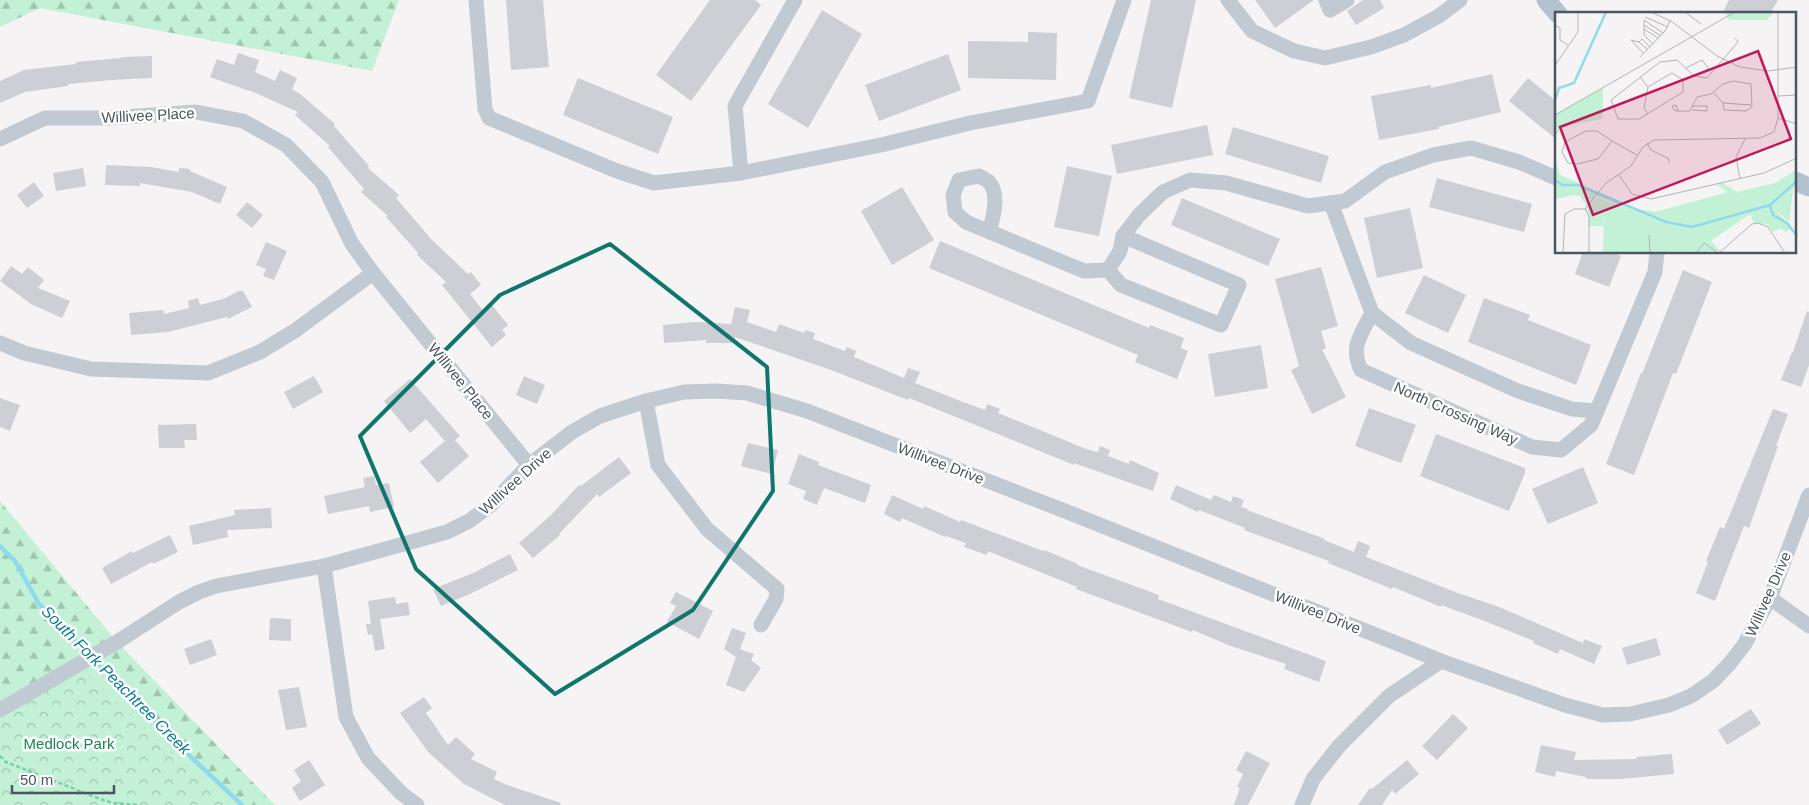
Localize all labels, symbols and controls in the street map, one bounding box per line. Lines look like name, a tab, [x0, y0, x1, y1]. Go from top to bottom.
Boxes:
inset map	[1555, 12, 1796, 254]
street label: Willivee Place	[101, 104, 195, 126]
street label: Willivee Place	[425, 339, 497, 423]
street label: North Crossing Way	[1391, 378, 1521, 448]
street label: Willivee Drive	[896, 439, 986, 487]
street label: Willivee Drive	[476, 444, 554, 518]
street label: Willivee Drive	[1742, 549, 1794, 639]
street label: Willivee Drive	[1273, 587, 1363, 637]
water label: South Fork Peachtree Creek	[38, 602, 194, 758]
park label: Medlock Park	[24, 735, 115, 752]
scale bar	[12, 762, 115, 794]
text: 50 m	[20, 771, 53, 788]

